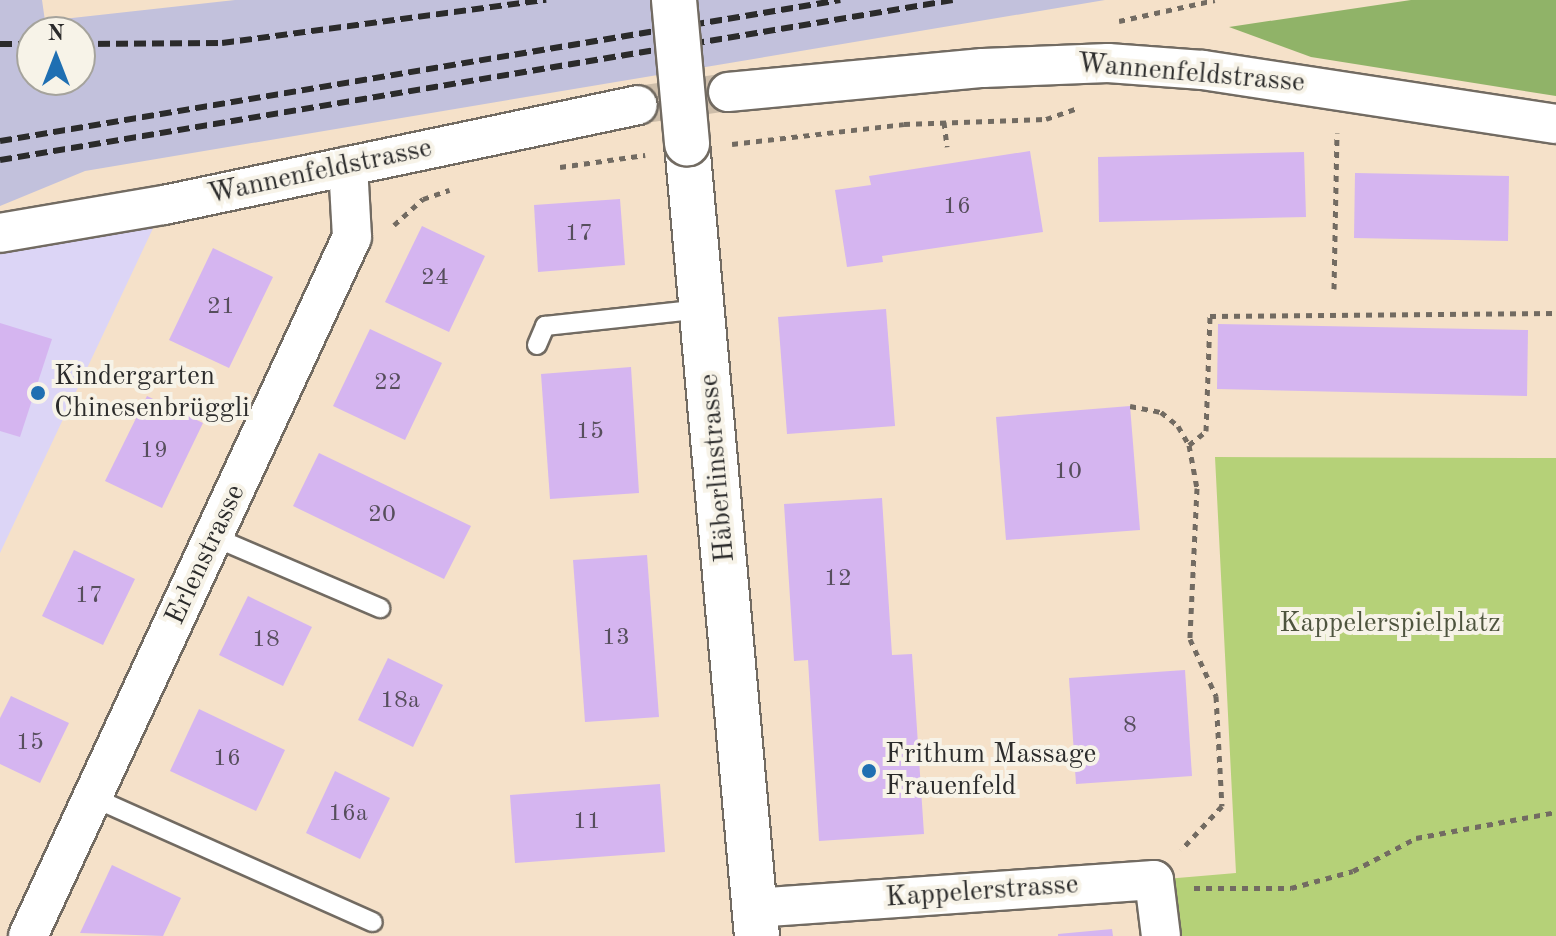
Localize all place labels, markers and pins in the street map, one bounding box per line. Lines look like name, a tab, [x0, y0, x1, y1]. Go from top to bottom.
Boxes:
place label: Kindergarten Chinesenbrüggli	[54, 360, 250, 426]
marker: Kindergarten Chinesenbrüggli	[29, 384, 47, 402]
place label: Frithum Massage Frauenfeld	[885, 738, 1096, 804]
marker: Frithum Massage Frauenfeld	[860, 762, 878, 780]

